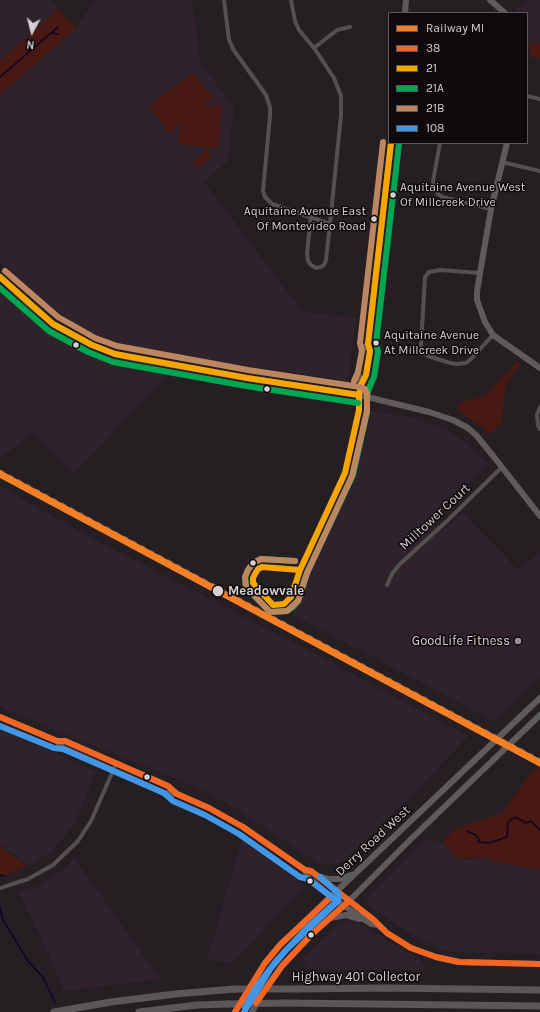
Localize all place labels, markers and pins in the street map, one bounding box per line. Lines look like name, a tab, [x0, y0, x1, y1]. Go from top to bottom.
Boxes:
place label: Aquitaine Avenue West Of Millcreek Drive	[400, 181, 525, 209]
marker: Aquitaine Avenue West Of Millcreek Drive	[388, 190, 398, 200]
place label: Aquitaine Avenue East Of Montevideo Road	[244, 205, 366, 233]
marker: Aquitaine Avenue East Of Montevideo Road	[369, 214, 379, 224]
place label: Aquitaine Avenue At Millcreek Drive	[384, 329, 479, 357]
marker: Aquitaine Avenue At Millcreek Drive	[371, 338, 381, 348]
unlabelled marker	[71, 340, 81, 350]
unlabelled marker	[262, 384, 272, 394]
unlabelled marker	[248, 558, 258, 568]
place label: Meadowvale	[228, 583, 304, 599]
marker: Meadowvale	[211, 584, 225, 598]
place label: GoodLife Fitness	[412, 633, 510, 649]
marker: GoodLife Fitness	[513, 636, 523, 646]
unlabelled marker	[142, 772, 152, 782]
unlabelled marker	[305, 876, 315, 886]
unlabelled marker	[306, 930, 316, 940]

